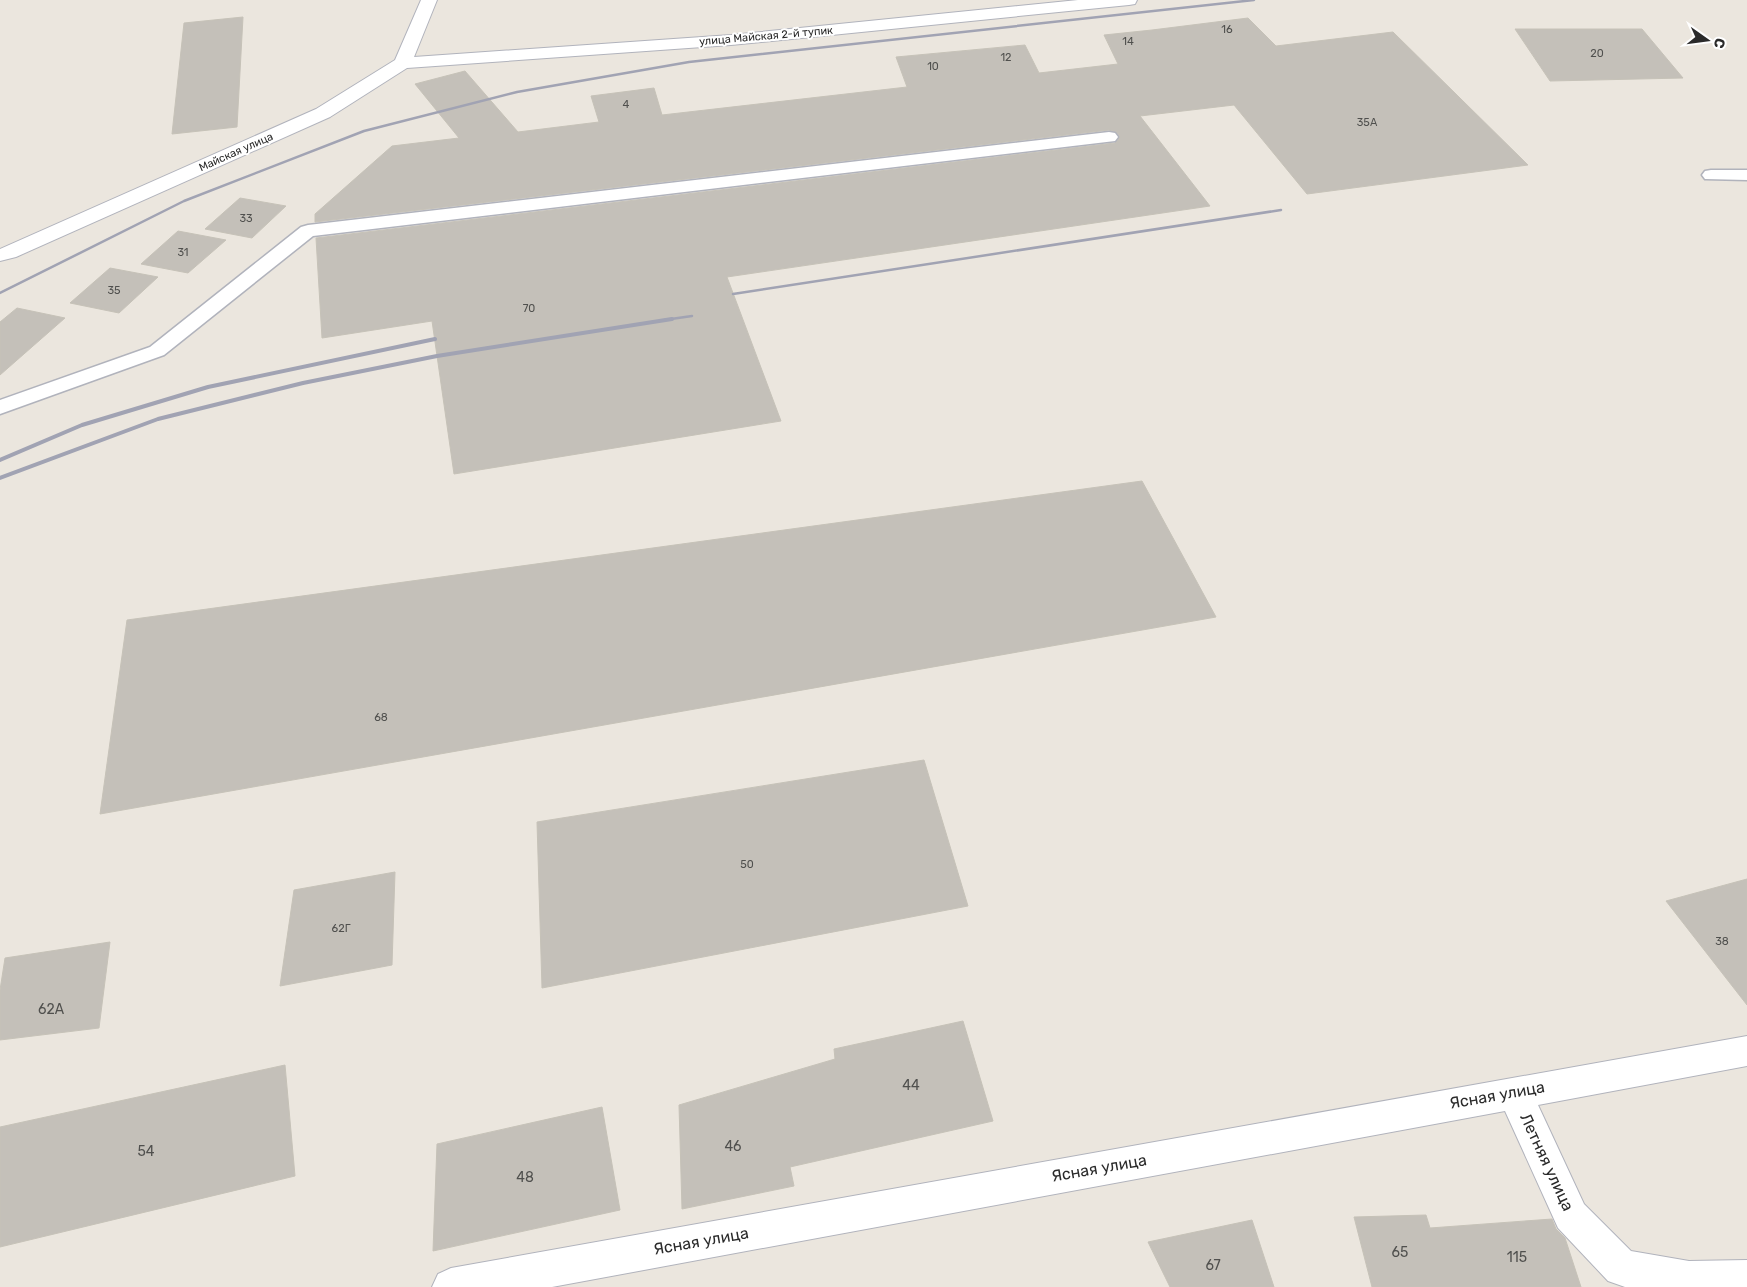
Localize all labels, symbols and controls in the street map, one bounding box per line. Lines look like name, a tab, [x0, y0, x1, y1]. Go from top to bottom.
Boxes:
north arrow	[1682, 15, 1732, 65]
house number: 16	[1221, 23, 1233, 36]
street label: улица Майская 2-й тупик	[699, 24, 834, 48]
house number: 14	[1122, 35, 1134, 48]
text: С	[1710, 36, 1729, 50]
house number: 20	[1590, 47, 1604, 60]
house number: 12	[1000, 51, 1012, 64]
house number: 10	[927, 60, 939, 73]
house number: 4	[623, 98, 630, 111]
house number: 35А	[1357, 116, 1378, 129]
street label: Майская улица	[197, 130, 275, 174]
house number: 33	[239, 212, 253, 225]
house number: 31	[177, 246, 189, 259]
house number: 35	[107, 284, 121, 297]
house number: 70	[523, 302, 535, 315]
house number: 68	[374, 711, 388, 724]
house number: 50	[740, 858, 754, 871]
house number: 62Г	[332, 922, 351, 935]
house number: 38	[1715, 935, 1729, 948]
house number: 62А	[38, 1001, 65, 1018]
house number: 44	[902, 1077, 920, 1094]
street label: Ясная улица	[1448, 1077, 1546, 1113]
street label: Летняя улица	[1516, 1110, 1578, 1214]
house number: 46	[724, 1138, 742, 1155]
house number: 54	[137, 1143, 155, 1160]
street label: Ясная улица	[1050, 1150, 1148, 1186]
house number: 48	[516, 1169, 534, 1186]
street label: Ясная улица	[652, 1223, 750, 1259]
house number: 65	[1392, 1244, 1408, 1261]
house number: 115	[1507, 1249, 1527, 1266]
house number: 67	[1205, 1257, 1221, 1274]

